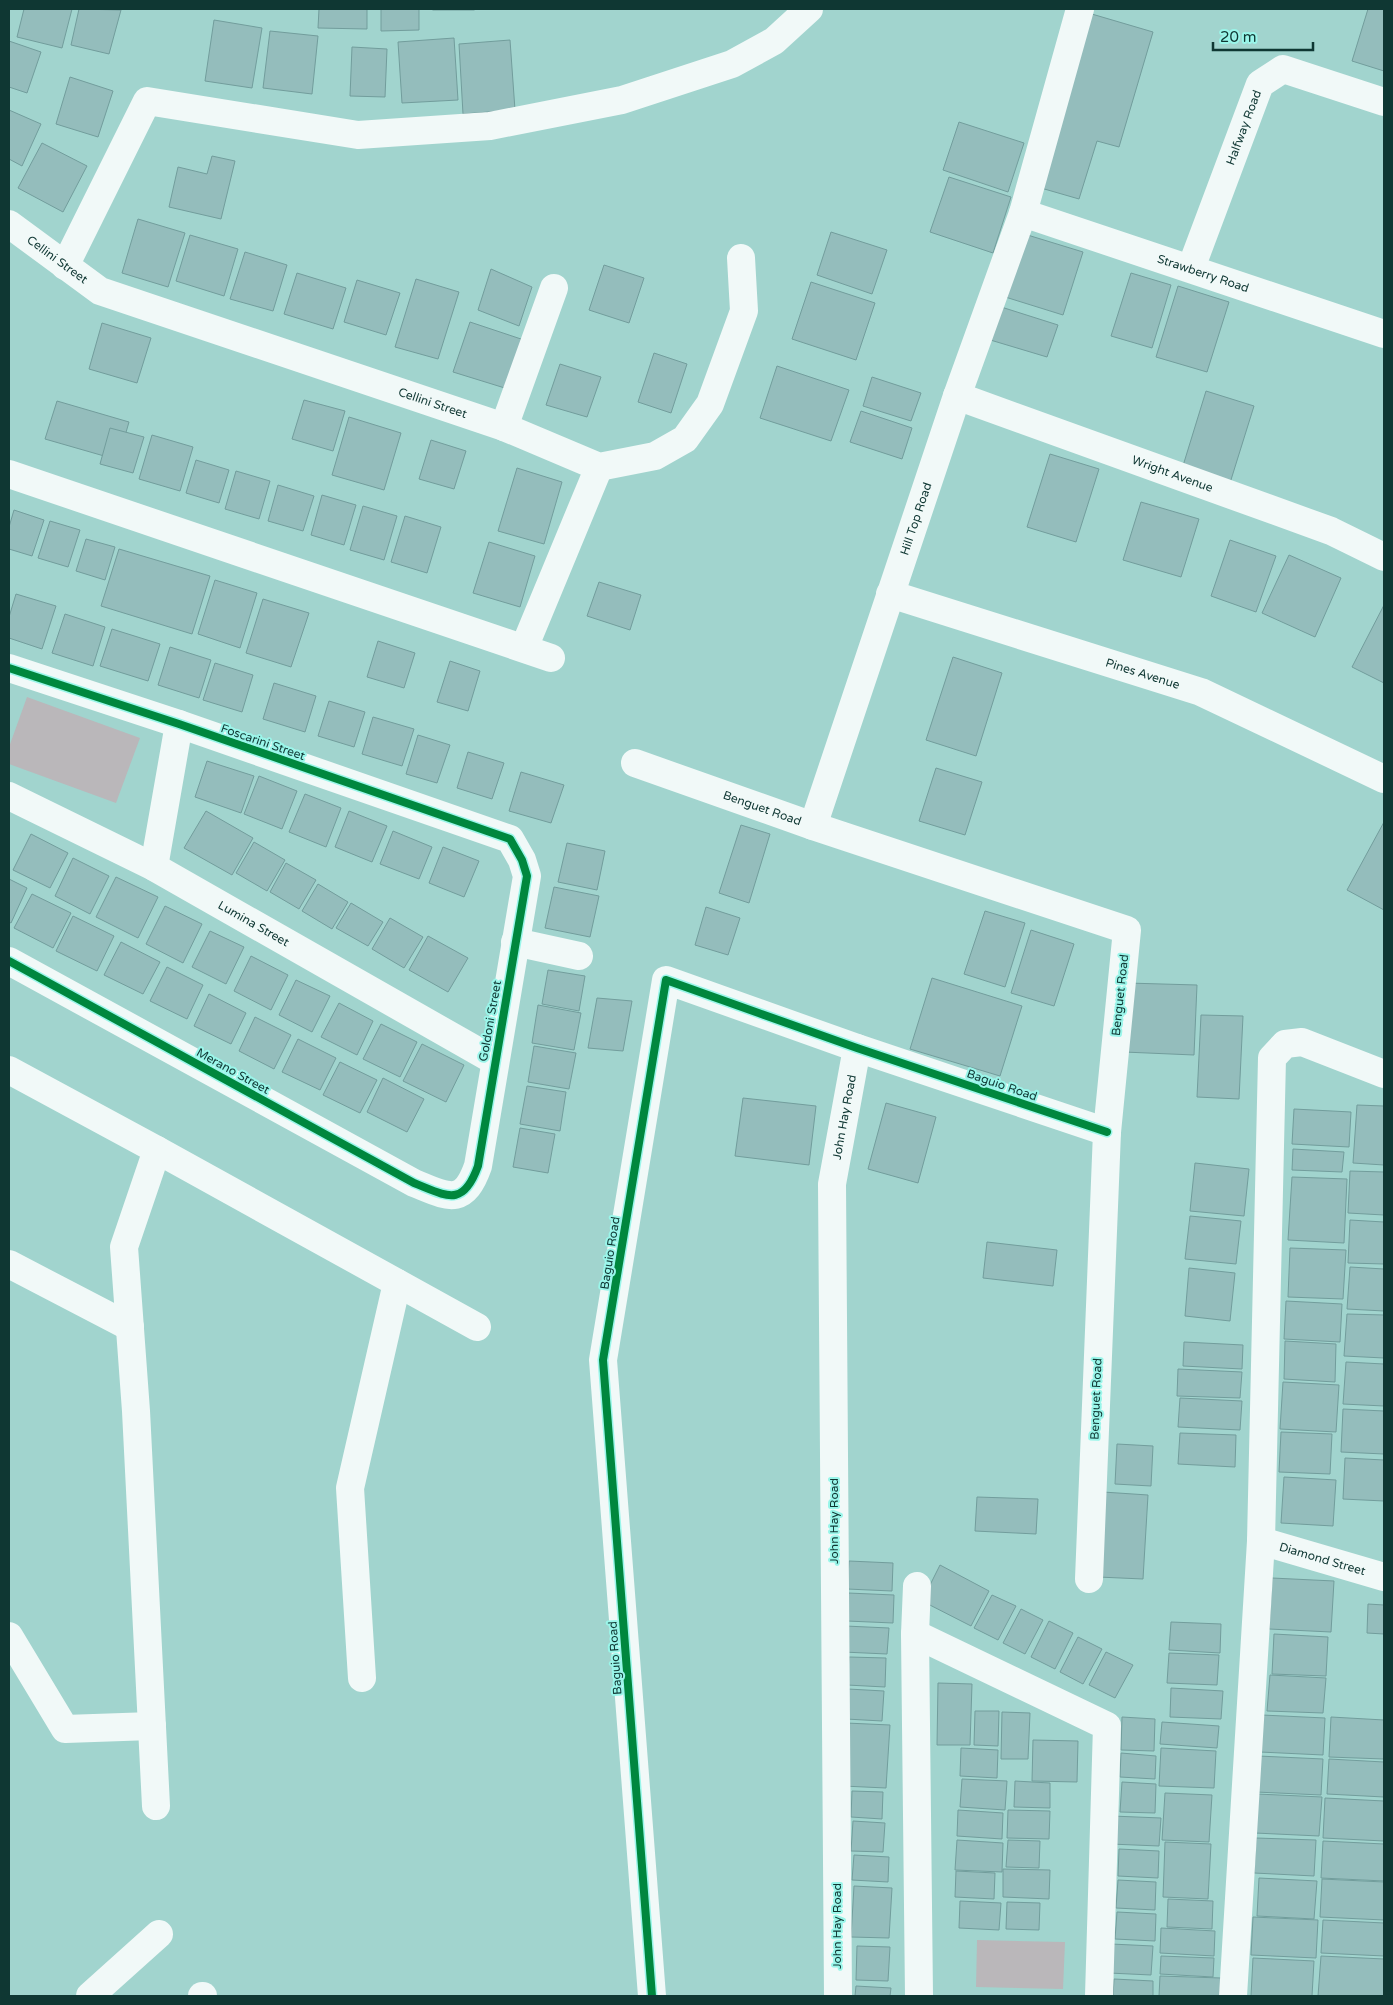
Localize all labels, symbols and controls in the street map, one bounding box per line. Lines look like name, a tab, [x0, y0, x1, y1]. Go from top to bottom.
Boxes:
scale bar	[1213, 20, 1313, 52]
text: 20 m	[1220, 28, 1257, 46]
street label: Halfway Road	[1223, 88, 1264, 167]
street label: Cellini Street	[24, 233, 91, 287]
street label: Strawberry Road	[1155, 252, 1251, 295]
street label: Cellini Street	[396, 385, 469, 421]
street label: Wright Avenue	[1130, 453, 1215, 495]
street label: Hill Top Road	[897, 481, 935, 557]
street label: Pines Avenue	[1104, 655, 1182, 692]
street label: Foscarini Street	[219, 721, 307, 763]
street label: Benguet Road	[721, 788, 803, 828]
street label: Lumina Street	[215, 898, 292, 950]
street label: Benguet Road	[1109, 954, 1131, 1036]
street label: Goldoni Street	[476, 979, 504, 1063]
street label: Merano Street	[194, 1045, 272, 1097]
street label: Baguio Road	[965, 1066, 1039, 1104]
street label: John Hay Road	[830, 1074, 859, 1161]
street label: Baguio Road	[597, 1216, 623, 1290]
street label: Benguet Road	[1088, 1358, 1104, 1440]
street label: John Hay Road	[827, 1478, 841, 1564]
street label: Diamond Street	[1278, 1540, 1368, 1578]
street label: Baguio Road	[605, 1621, 625, 1695]
street label: John Hay Road	[830, 1883, 844, 1969]

